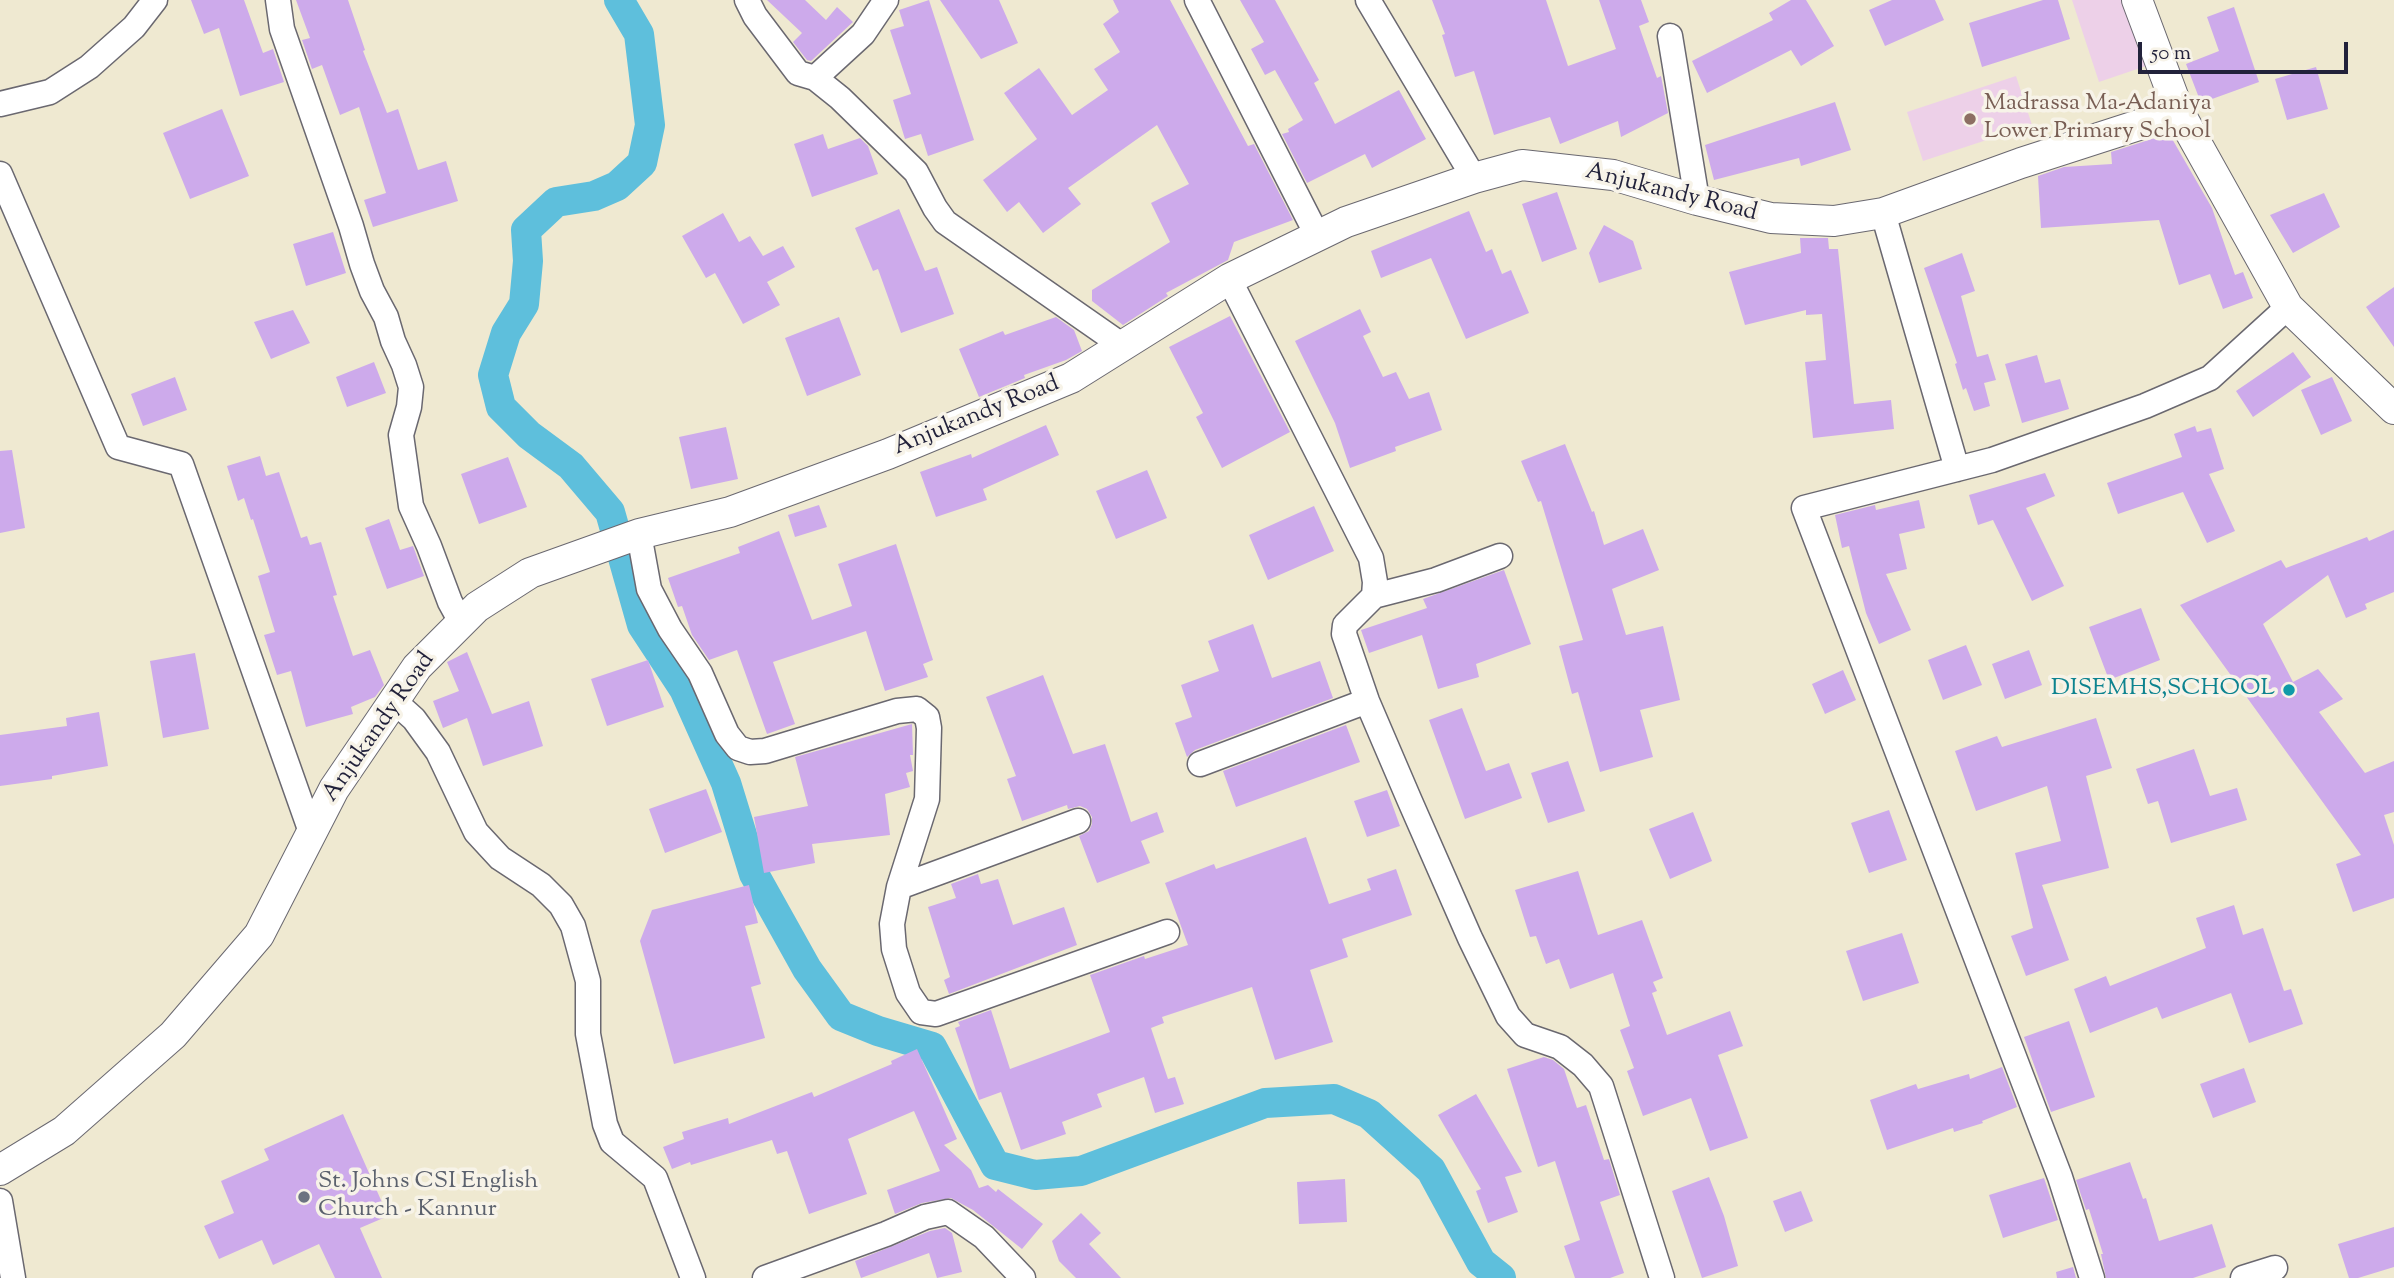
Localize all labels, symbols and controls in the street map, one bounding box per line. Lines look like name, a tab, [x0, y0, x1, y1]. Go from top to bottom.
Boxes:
scale bar	[2142, 28, 2352, 72]
text: 50 m	[2151, 39, 2191, 69]
place label: Madrassa Ma-Adaniya Lower Primary School	[1984, 91, 2212, 147]
marker: Madrassa Ma-Adaniya Lower Primary School	[1962, 111, 1978, 127]
street label: Anjukandy Road	[1582, 159, 1760, 229]
street label: Anjukandy Road	[890, 371, 1064, 463]
street label: Anjukandy Road	[318, 648, 442, 808]
place label: DISEMHS,SCHOOL	[2051, 676, 2275, 704]
marker: DISEMHS,SCHOOL	[2281, 682, 2297, 698]
place label: St. Johns CSI English Church - Kannur	[318, 1169, 538, 1225]
marker: St. Johns CSI English Church - Kannur	[296, 1189, 312, 1205]

